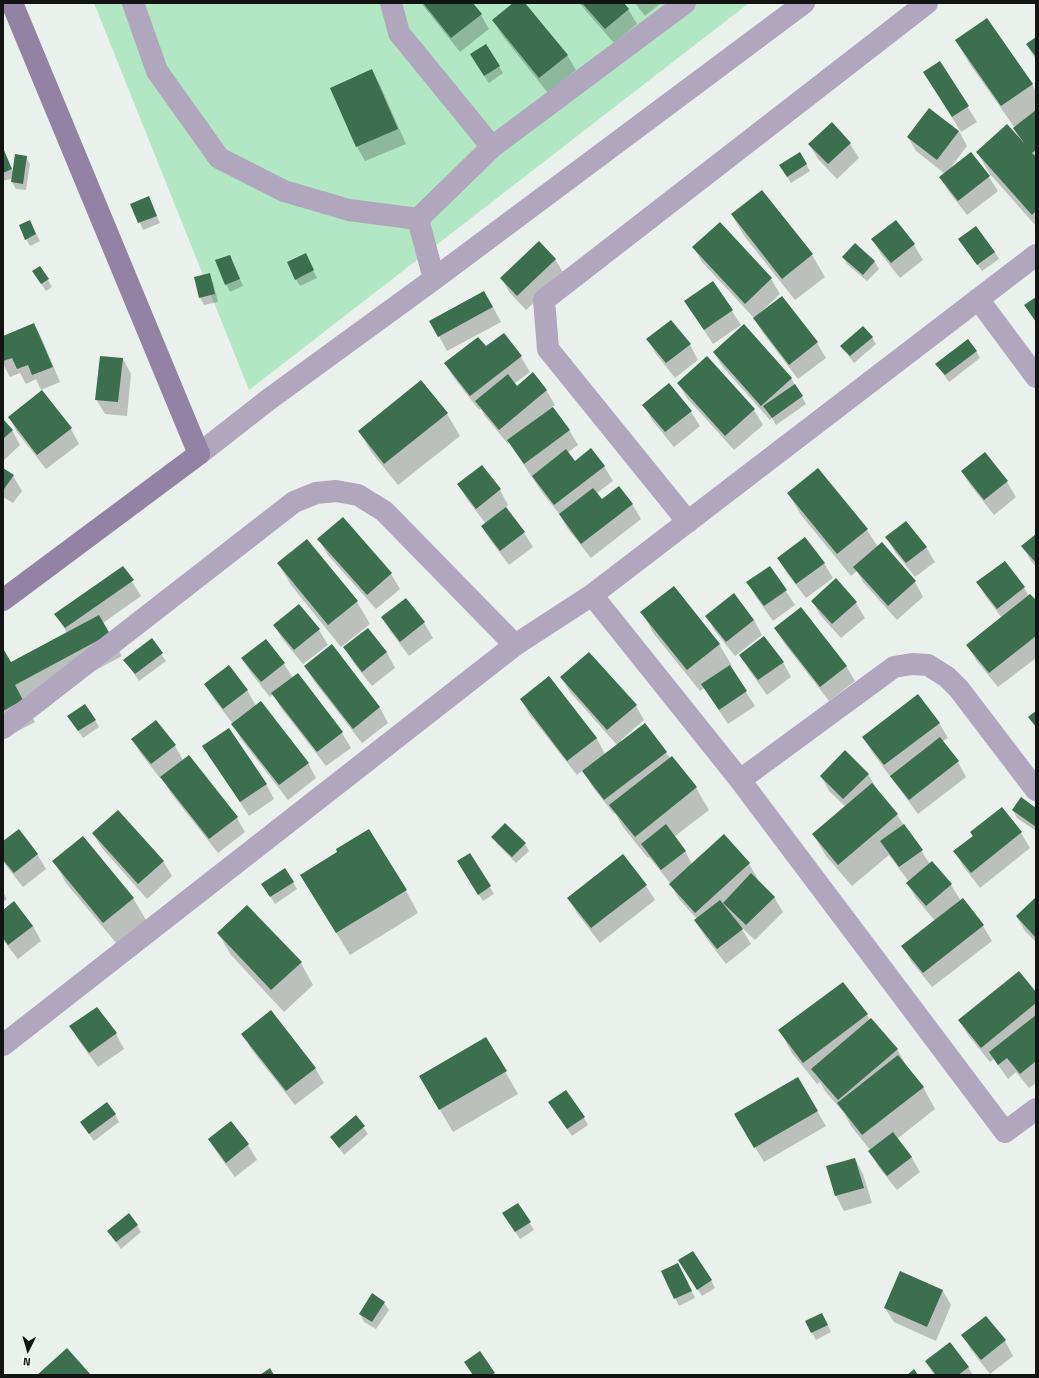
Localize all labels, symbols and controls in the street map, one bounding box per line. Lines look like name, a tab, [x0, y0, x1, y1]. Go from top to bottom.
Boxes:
north arrow	[8, 1330, 48, 1370]
text: N	[22, 1354, 31, 1370]

